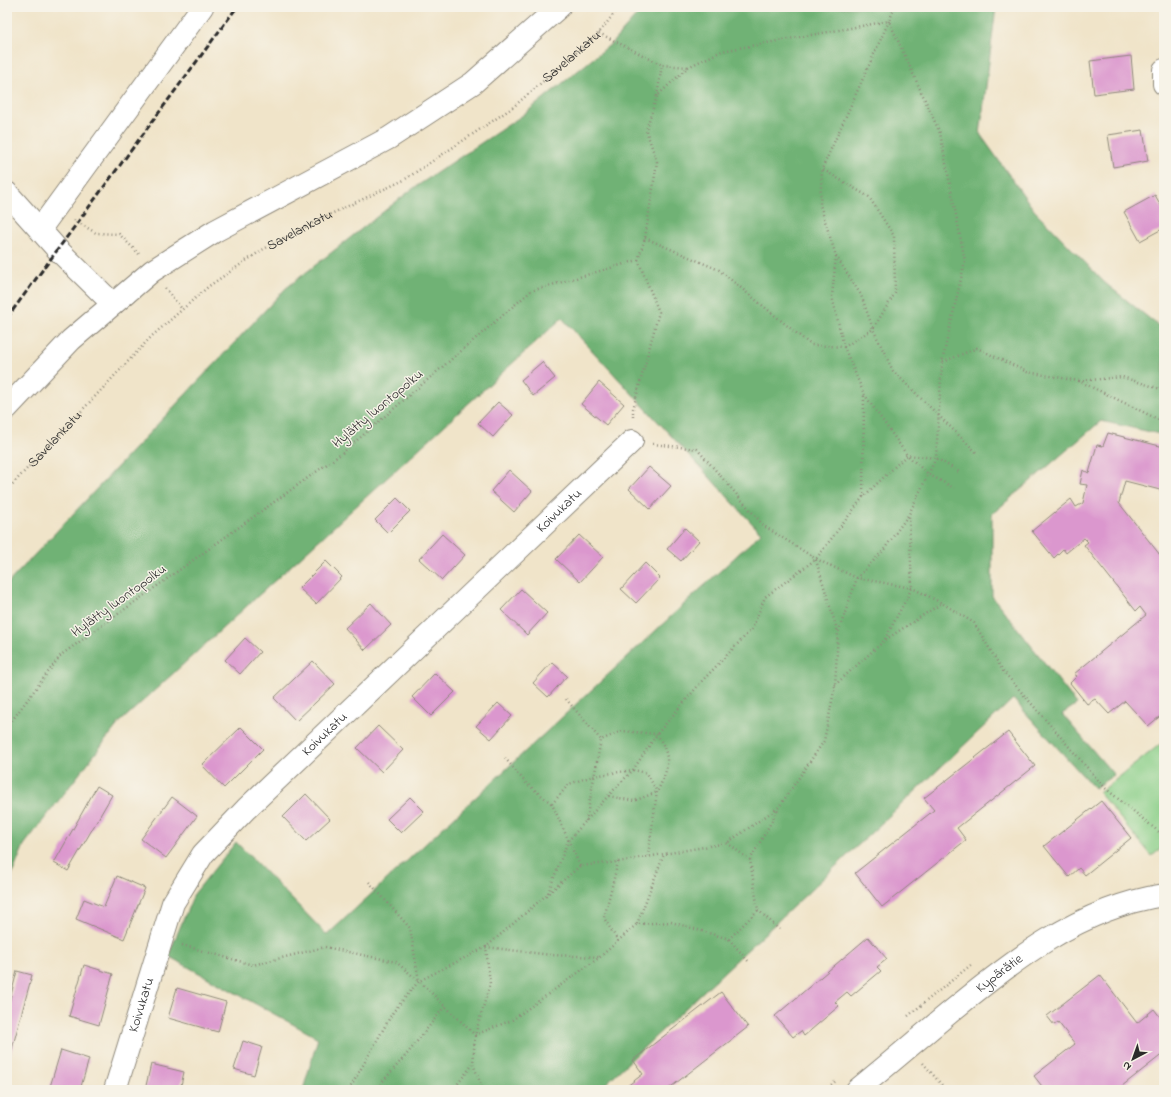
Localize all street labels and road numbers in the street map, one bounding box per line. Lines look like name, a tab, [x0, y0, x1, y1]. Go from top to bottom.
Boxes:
street label: Savelankatu	[537, 25, 605, 88]
street label: Savelankatu	[263, 204, 336, 256]
street label: Hylätty luontopolku	[328, 364, 429, 454]
street label: Savelankatu	[23, 406, 87, 472]
street label: Koivukatu	[531, 483, 587, 538]
street label: Hylätty luontopolku	[67, 559, 172, 644]
street label: Koivukatu	[297, 707, 352, 761]
street label: Kypärätie	[971, 948, 1028, 998]
street label: Koivukatu	[123, 975, 160, 1035]

